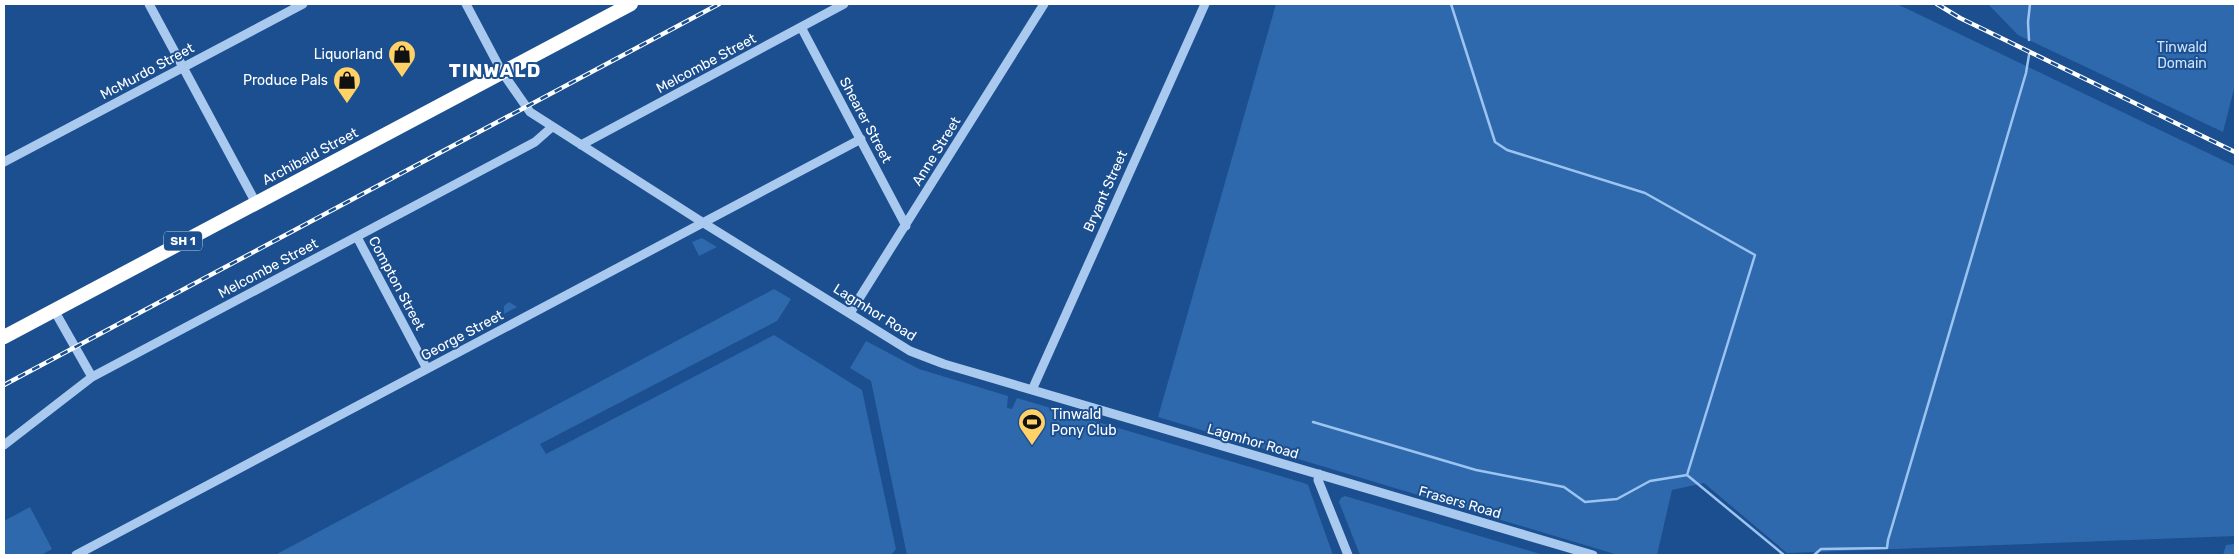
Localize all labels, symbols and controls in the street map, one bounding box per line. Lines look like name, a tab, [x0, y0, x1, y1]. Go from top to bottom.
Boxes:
street label: Melcombe Street	[653, 30, 760, 97]
street label: McMurdo Street	[97, 39, 198, 103]
shop icon: Liquorland	[387, 39, 417, 78]
park label: Tinwald Domain	[2157, 39, 2207, 72]
place label: Liquorland	[314, 46, 383, 63]
district label: TINWALD	[449, 59, 541, 82]
shop icon: Produce Pals	[332, 65, 362, 104]
place label: Produce Pals	[243, 72, 328, 89]
street label: Shearer Street	[836, 74, 896, 167]
street label: Anne Street	[909, 113, 965, 189]
street label: Archibald Street	[259, 124, 361, 189]
street label: Bryant Street	[1080, 147, 1131, 235]
road number: SH 1	[164, 232, 202, 250]
street label: Compton Street	[365, 233, 429, 334]
street label: Melcombe Street	[215, 235, 322, 302]
street label: Lagmhor Road	[830, 280, 919, 345]
street label: George Street	[418, 306, 507, 364]
place label: Tinwald Pony Club	[1051, 406, 1116, 439]
sports icon: Tinwald Pony Club	[1017, 407, 1047, 446]
street label: Lagmhor Road	[1205, 420, 1301, 463]
street label: Frasers Road	[1417, 483, 1503, 522]

